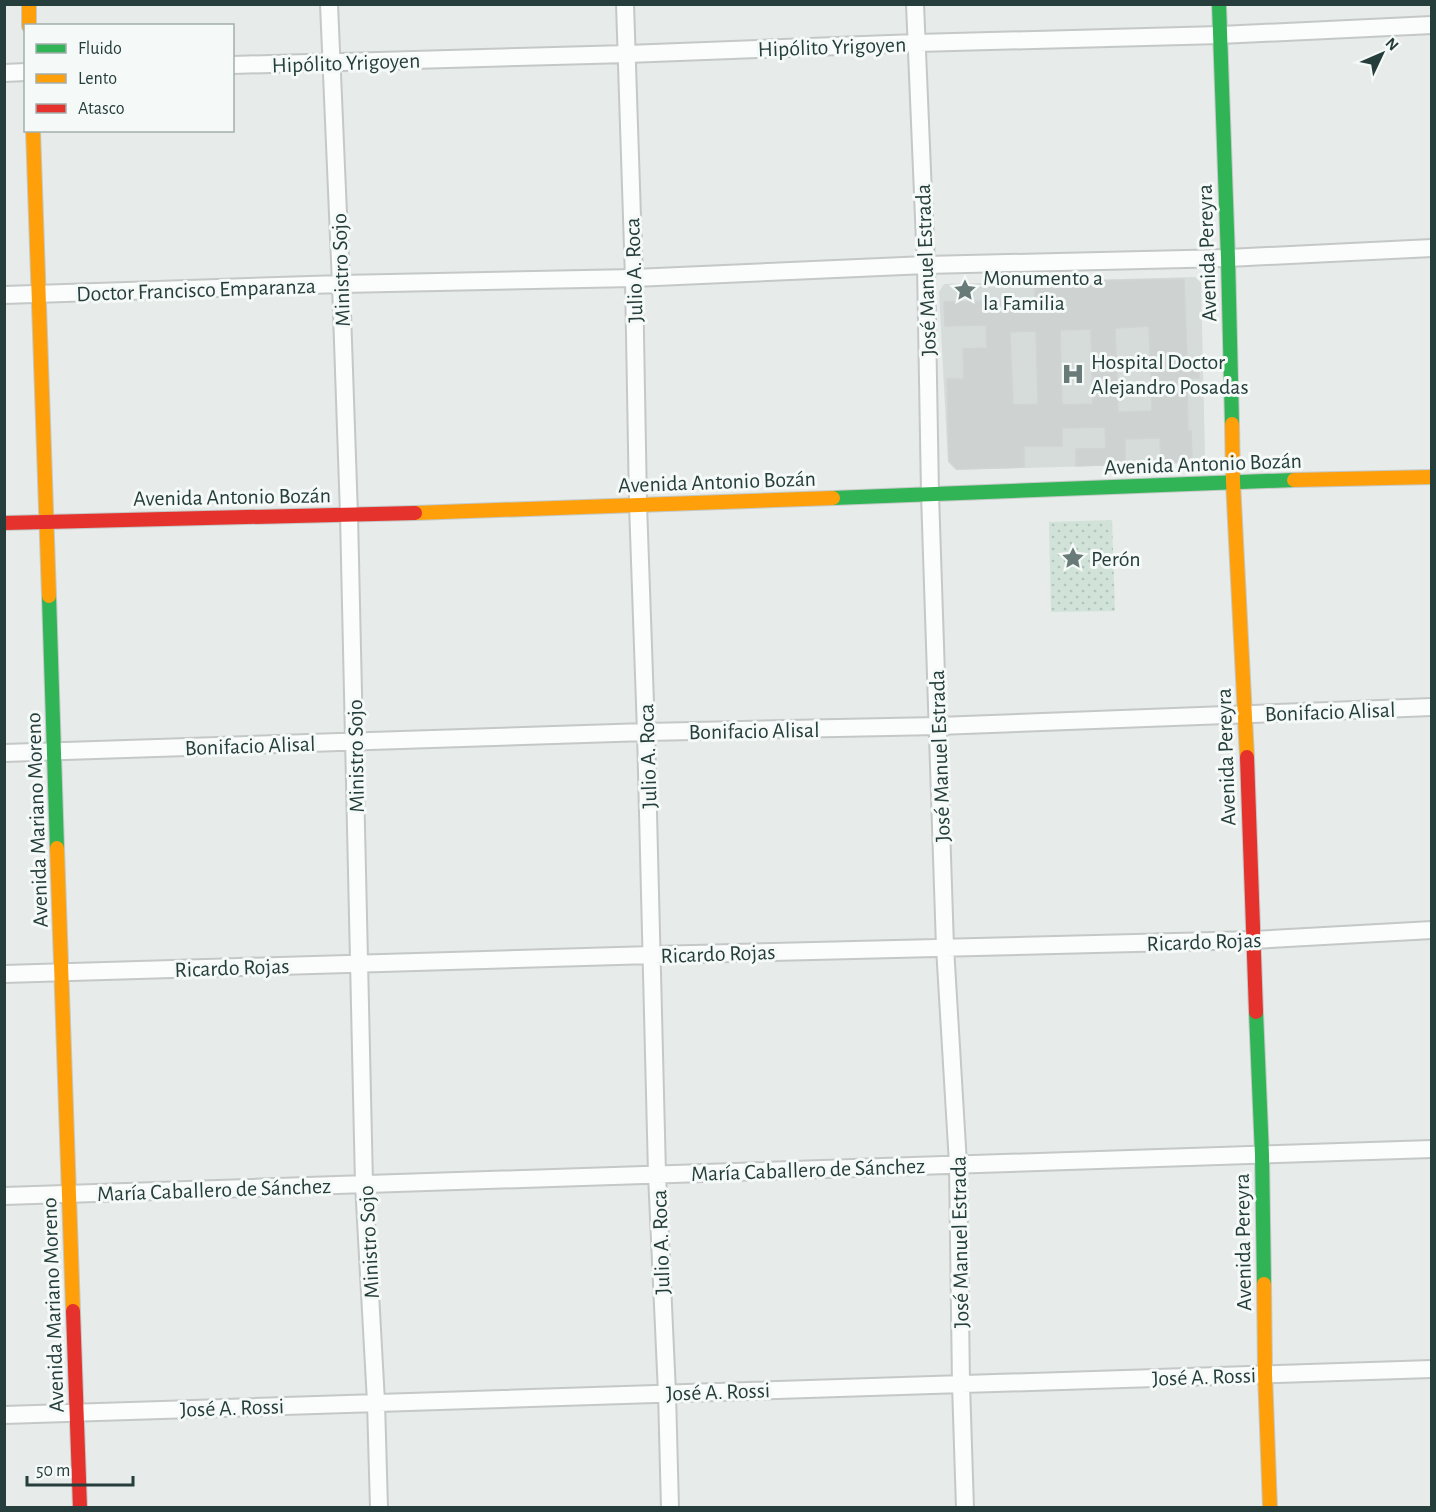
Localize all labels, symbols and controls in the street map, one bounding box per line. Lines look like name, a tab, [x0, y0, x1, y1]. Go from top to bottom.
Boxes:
legend	[24, 24, 234, 132]
north arrow	[1352, 24, 1412, 84]
street label: Hipólito Yrigoyen	[757, 33, 907, 61]
text: N	[1382, 35, 1402, 54]
text: Fluido	[78, 40, 122, 58]
street label: Hipólito Yrigoyen	[271, 49, 421, 77]
text: Lento	[78, 70, 117, 88]
text: Atasco	[78, 100, 125, 118]
street label: José Manuel Estrada	[912, 183, 940, 356]
street label: Avenida Pereyra	[1194, 184, 1220, 322]
street label: Ministro Sojo	[328, 213, 354, 327]
street label: Julio A. Roca	[621, 217, 647, 323]
place label: Monumento a la Familia	[983, 267, 1103, 314]
street label: Doctor Francisco Emparanza	[76, 275, 316, 305]
place icon: Monumento a la Familia	[952, 277, 978, 303]
place label: Hospital Doctor Alejandro Posadas	[1091, 351, 1249, 398]
hospital icon: Hospital Doctor Alejandro Posadas	[1060, 361, 1086, 387]
street label: Avenida Antonio Bozán	[1104, 450, 1302, 478]
street label: Avenida Antonio Bozán	[618, 468, 816, 496]
street label: Avenida Antonio Bozán	[133, 484, 331, 510]
place icon: Perón	[1060, 545, 1086, 571]
place label: Perón	[1091, 548, 1141, 570]
street label: José Manuel Estrada	[926, 669, 954, 842]
street label: Avenida Pereyra	[1213, 688, 1239, 826]
street label: Ministro Sojo	[344, 699, 368, 813]
street label: Bonifacio Alisal	[1264, 699, 1396, 725]
street label: Julio A. Roca	[635, 703, 661, 809]
street label: Avenida Mariano Moreno	[22, 712, 52, 928]
street label: Bonifacio Alisal	[688, 719, 820, 743]
street label: Bonifacio Alisal	[184, 733, 316, 759]
street label: Ricardo Rojas	[1146, 929, 1262, 955]
street label: Ricardo Rojas	[660, 941, 776, 967]
street label: Ricardo Rojas	[174, 955, 290, 981]
street label: María Caballero de Sánchez	[691, 1155, 926, 1185]
street label: José Manuel Estrada	[947, 1156, 973, 1328]
street label: Avenida Pereyra	[1231, 1173, 1255, 1311]
street label: María Caballero de Sánchez	[97, 1175, 332, 1205]
street label: Ministro Sojo	[355, 1185, 383, 1299]
street label: Julio A. Roca	[648, 1189, 674, 1295]
street label: Avenida Mariano Moreno	[38, 1197, 68, 1413]
street label: José A. Rossi	[1152, 1364, 1257, 1390]
street label: José A. Rossi	[666, 1379, 771, 1405]
street label: José A. Rossi	[180, 1395, 285, 1421]
scale bar	[27, 1449, 134, 1487]
text: 50 m	[36, 1462, 70, 1480]

